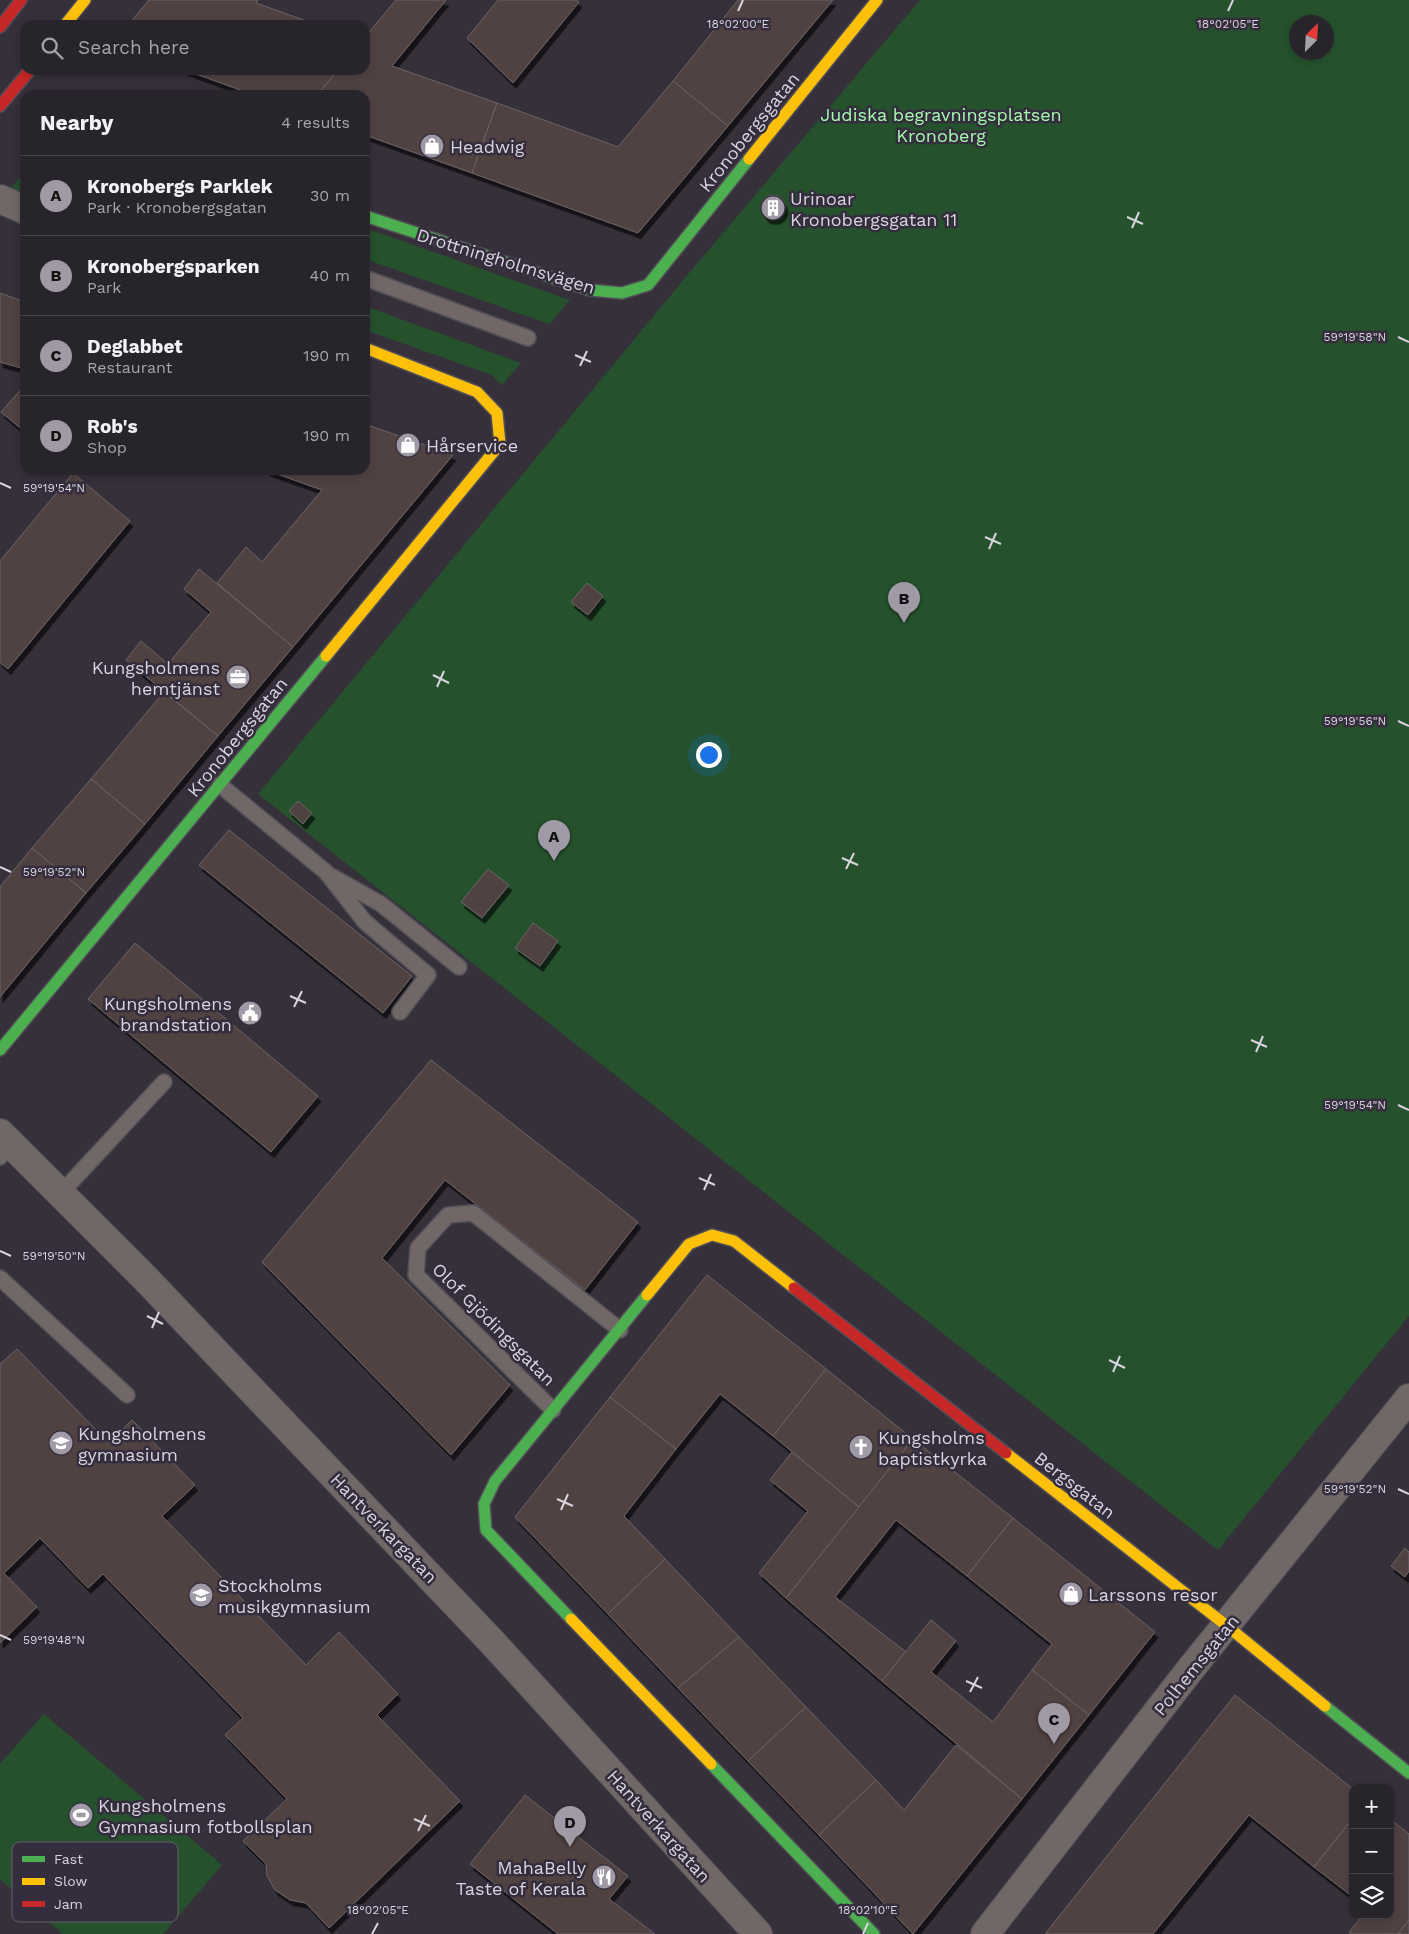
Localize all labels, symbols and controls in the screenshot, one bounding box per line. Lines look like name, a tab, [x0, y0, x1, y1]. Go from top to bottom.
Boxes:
north arrow	[1289, 15, 1334, 60]
text: 18°02'00"E	[707, 17, 769, 31]
text: 18°02'05"E	[1197, 17, 1259, 31]
search box	[20, 20, 370, 75]
icon: search	[38, 34, 66, 62]
text: Search here	[78, 36, 189, 59]
street label: Kronobergsgatan	[694, 68, 804, 196]
park label: Judiska begravningsplatsen Kronoberg	[820, 104, 1062, 146]
text: Nearby	[40, 110, 113, 135]
text: 4 results	[281, 113, 350, 132]
shop icon: Headwig	[419, 133, 445, 159]
place label: Headwig	[450, 136, 525, 157]
text: Kronobergs Parklek	[87, 175, 273, 198]
text: A	[51, 186, 61, 205]
text: 30 m	[310, 186, 350, 205]
place label: Urinoar Kronobergsgatan 11	[790, 188, 957, 230]
building icon: Urinoar Kronobergsgatan 11	[760, 195, 786, 221]
text: Park · Kronobergsgatan	[87, 198, 267, 217]
street label: Drottningholmsvägen	[414, 224, 598, 298]
text: Kronobergsparken	[87, 255, 260, 278]
text: B	[51, 266, 61, 285]
text: 40 m	[310, 266, 350, 285]
text: Park	[87, 278, 121, 297]
text: 59°19'58"N	[1324, 330, 1386, 344]
text: Deglabbet	[87, 335, 183, 358]
text: C	[51, 346, 61, 365]
text: 190 m	[303, 346, 350, 365]
text: Restaurant	[87, 358, 173, 377]
text: Rob's	[87, 415, 138, 438]
text: D	[50, 426, 62, 445]
text: 190 m	[303, 426, 350, 445]
shop icon: Hårservice	[395, 432, 421, 458]
place label: Hårservice	[426, 435, 518, 456]
text: Shop	[87, 438, 127, 457]
text: 59°19'54"N	[23, 481, 85, 495]
pin: B	[888, 582, 920, 623]
place label: Kungsholmens hemtjänst	[92, 657, 220, 699]
office icon: Kungsholmens hemtjänst	[225, 664, 251, 690]
street label: Kronobergsgatan	[182, 673, 292, 801]
text: 59°19'56"N	[1324, 714, 1386, 728]
your location	[696, 742, 722, 768]
pin: A	[538, 820, 570, 861]
text: 59°19'52"N	[23, 865, 85, 879]
place label: Kungsholmens brandstation	[104, 993, 232, 1035]
public building icon: Kungsholmens brandstation	[237, 1000, 263, 1026]
text: 59°19'54"N	[1324, 1098, 1386, 1112]
text: 59°19'50"N	[23, 1249, 85, 1263]
street label: Olof Gjödingsgatan	[428, 1258, 560, 1390]
place label: Kungsholmens gymnasium	[78, 1423, 206, 1465]
place label: Kungsholms baptistkyrka	[878, 1427, 987, 1469]
school or university icon: Kungsholmens gymnasium	[48, 1430, 74, 1456]
church icon: Kungsholms baptistkyrka	[848, 1434, 874, 1460]
street label: Bergsgatan	[1031, 1447, 1119, 1523]
street label: Hantverkargatan	[326, 1469, 442, 1587]
text: 59°19'52"N	[1324, 1482, 1386, 1496]
place label: Stockholms musikgymnasium	[218, 1575, 371, 1617]
shop icon: Larssons resor	[1058, 1581, 1084, 1607]
school or university icon: Stockholms musikgymnasium	[188, 1582, 214, 1608]
place label: Larssons resor	[1088, 1584, 1218, 1605]
street label: Polhemsgatan	[1149, 1610, 1243, 1720]
text: 59°19'48"N	[23, 1633, 85, 1647]
pin: C	[1038, 1703, 1070, 1744]
street label: Hantverkargatan	[603, 1765, 715, 1887]
map controls	[1349, 1784, 1394, 1919]
button: +	[1349, 1784, 1394, 1829]
place label: Kungsholmens Gymnasium fotbollsplan	[98, 1795, 313, 1837]
sports icon: Kungsholmens Gymnasium fotbollsplan	[68, 1802, 94, 1828]
pin: D	[554, 1806, 586, 1847]
button: −	[1349, 1829, 1394, 1874]
legend	[12, 1842, 178, 1922]
text: Fast	[54, 1851, 83, 1867]
place label: MahaBelly Taste of Kerala	[456, 1857, 587, 1899]
restaurant icon: MahaBelly Taste of Kerala	[591, 1864, 617, 1890]
text: Slow	[54, 1873, 87, 1889]
button: layers	[1349, 1874, 1394, 1919]
text: Jam	[54, 1896, 83, 1912]
text: 18°02'05"E	[347, 1903, 409, 1917]
text: 18°02'10"E	[838, 1903, 898, 1917]

